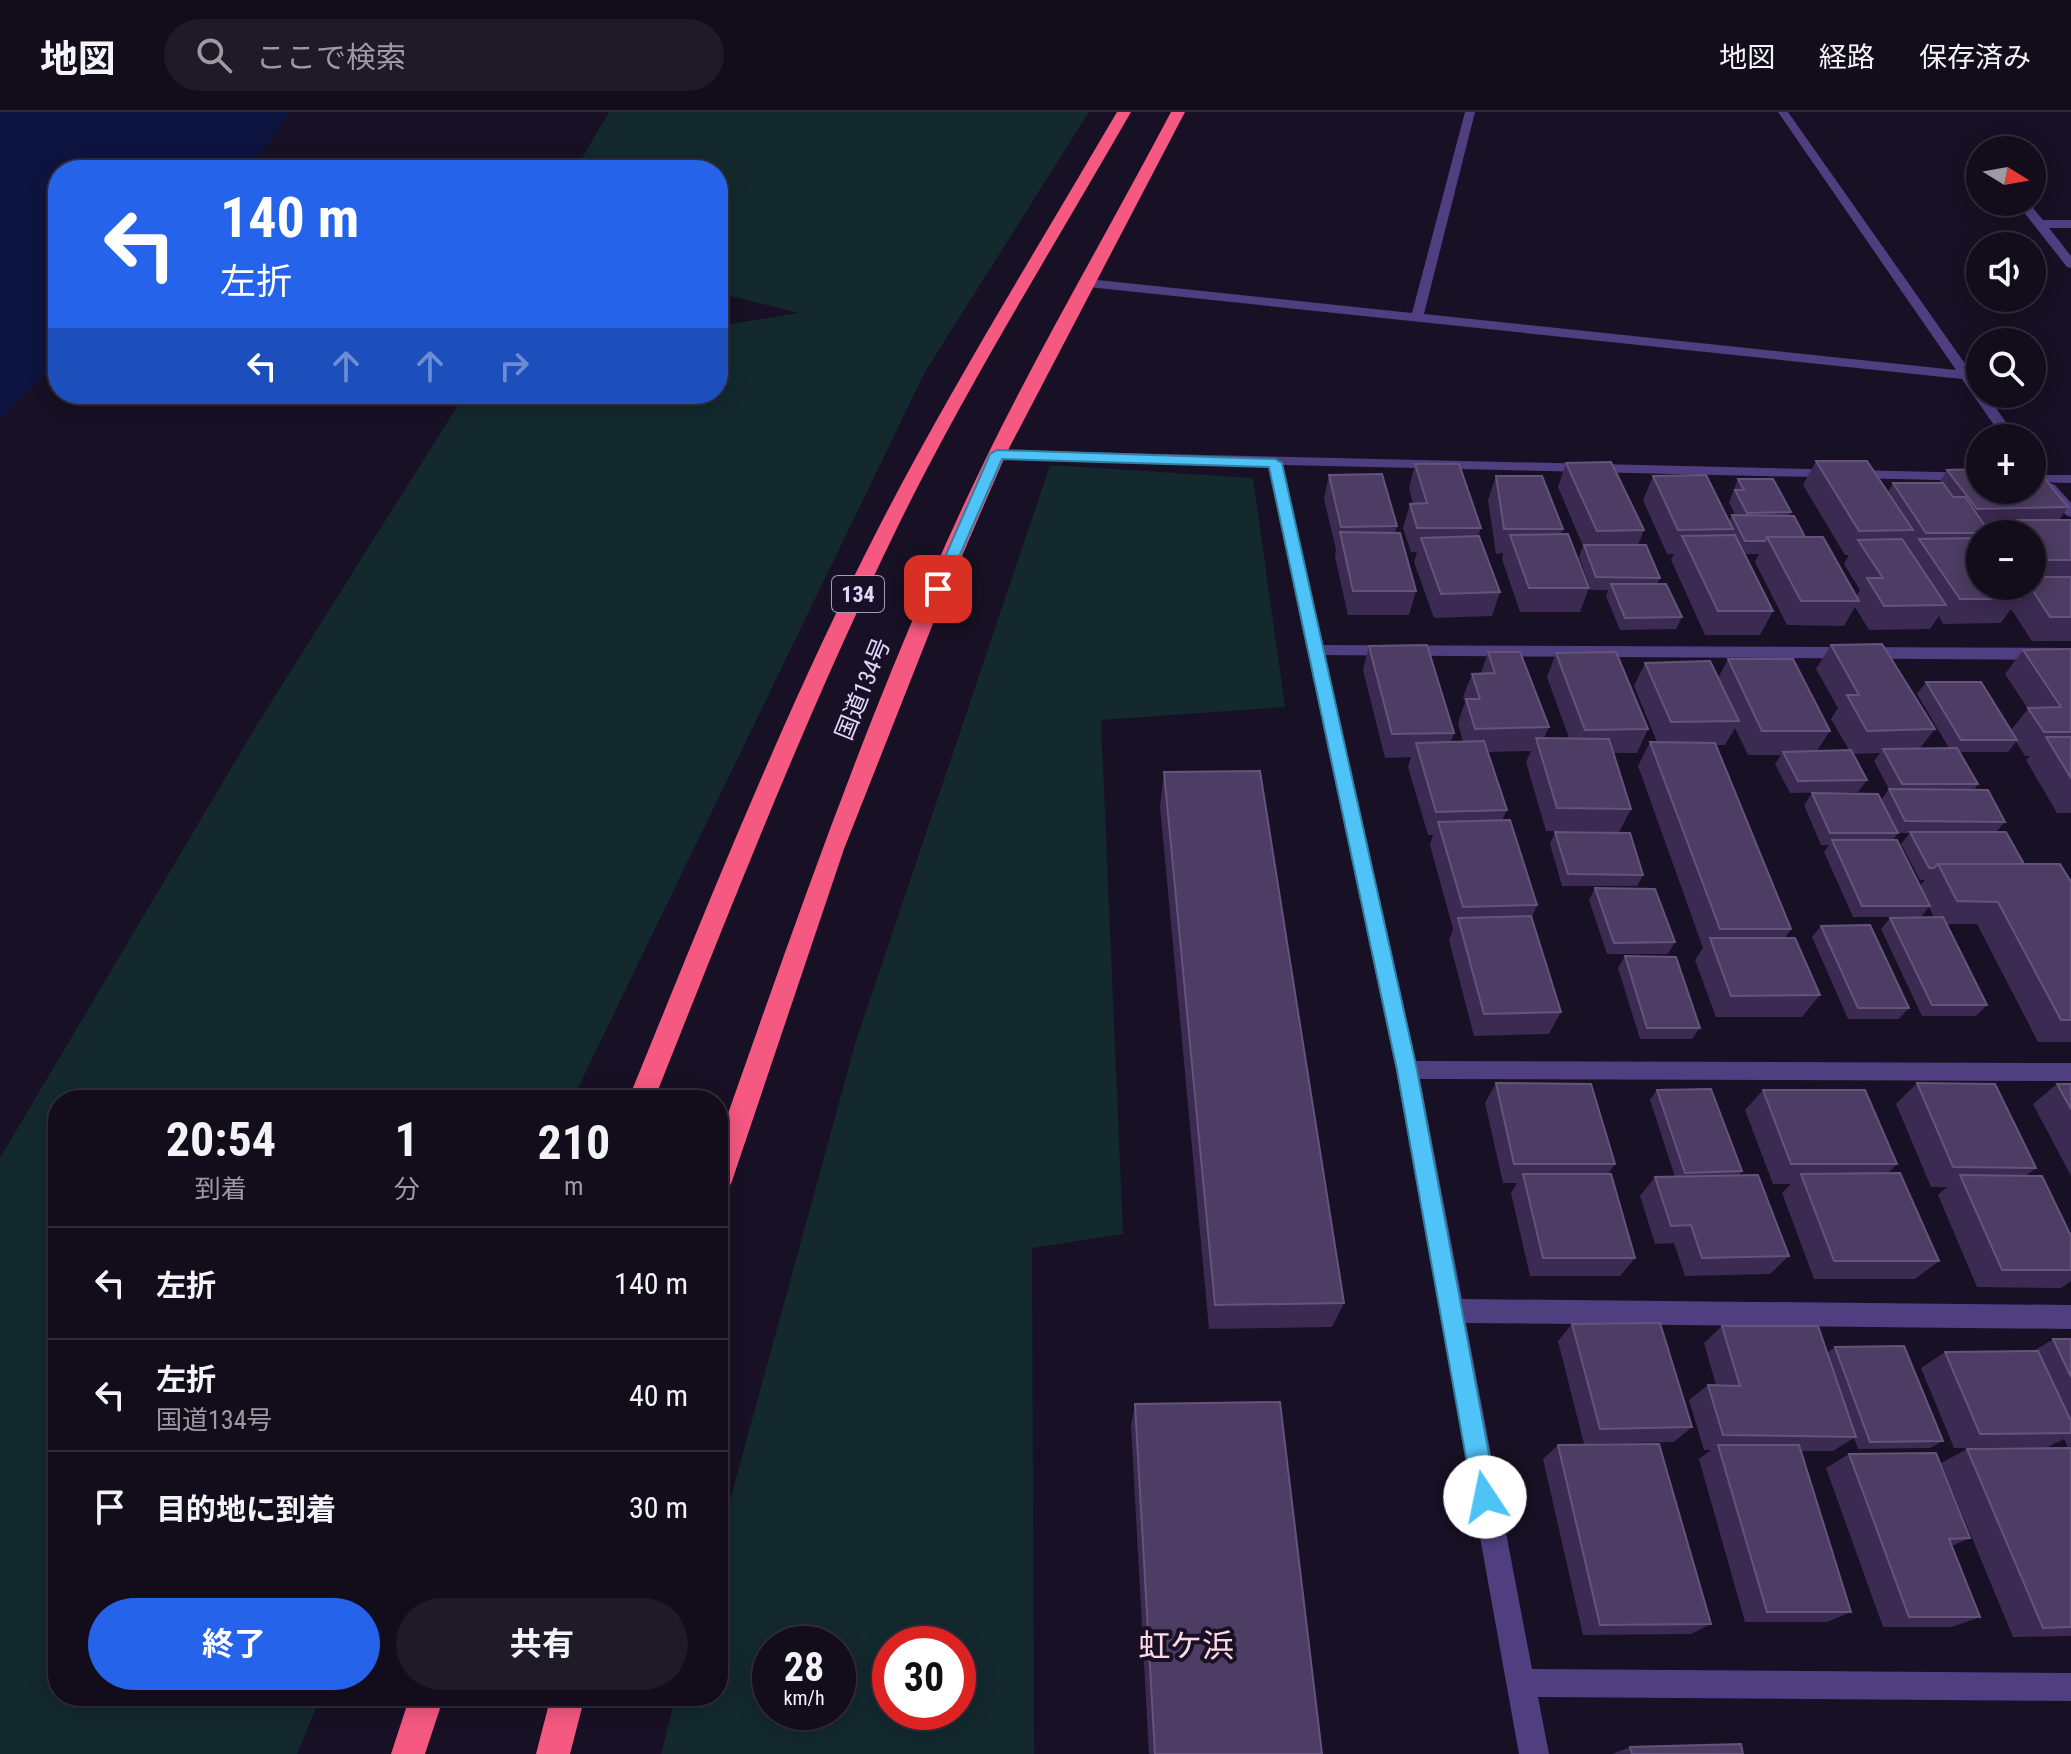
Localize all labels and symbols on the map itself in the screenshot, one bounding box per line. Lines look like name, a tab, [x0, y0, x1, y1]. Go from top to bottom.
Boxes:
north arrow	[1966, 136, 2046, 216]
pin	[904, 555, 972, 623]
road number: 134	[832, 576, 884, 612]
street label: 国道134号	[830, 634, 896, 744]
position arrow	[1443, 1455, 1527, 1539]
speed limit sign: 30	[872, 1626, 976, 1730]
district label: 虹ケ浜	[1138, 1627, 1234, 1665]

